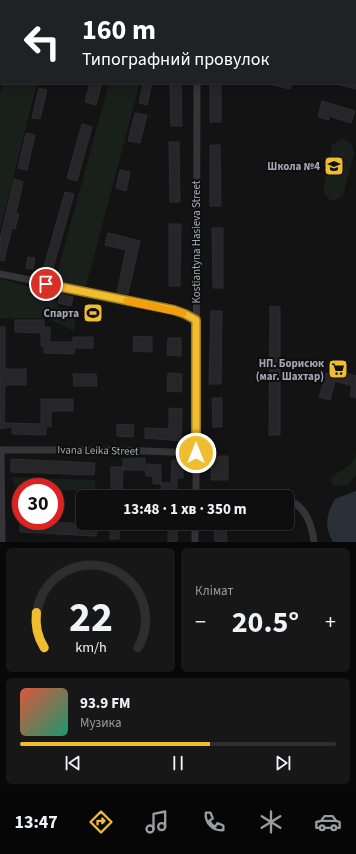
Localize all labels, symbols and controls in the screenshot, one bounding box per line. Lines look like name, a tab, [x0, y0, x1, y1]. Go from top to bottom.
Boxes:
text: 160 m	[82, 10, 156, 50]
icon: left	[16, 16, 68, 68]
text: Типографний провулок	[82, 47, 269, 72]
school or university icon: Школа №4	[323, 155, 345, 177]
place label: Школа №4	[267, 159, 320, 174]
street label: Kostiantyna Hasieva Street	[189, 180, 204, 303]
pin	[29, 267, 63, 301]
icon: arrive	[35, 273, 57, 295]
sports icon: Спарта	[82, 302, 104, 324]
place label: Спарта	[43, 306, 79, 321]
place label: НП. Борисюк (маг. Шахтар)	[256, 356, 324, 384]
supermarket icon: НП. Борисюк (маг. Шахтар)	[327, 358, 349, 380]
position arrow	[175, 432, 217, 474]
street label: Ivana Leika Street	[57, 442, 139, 459]
speed limit sign: 30	[12, 478, 64, 530]
text: 13:48 · 1 хв · 350 m	[123, 499, 247, 520]
text: Клімат	[195, 582, 233, 600]
text: 22	[69, 588, 112, 648]
text: 20.5°	[232, 601, 299, 644]
text: −	[195, 606, 206, 638]
text: +	[325, 606, 336, 638]
text: km/h	[75, 637, 106, 658]
text: 93.9 FM	[80, 693, 131, 714]
text: Музика	[80, 714, 121, 732]
icon: previous	[62, 752, 84, 774]
icon: pause	[167, 752, 189, 774]
icon: next	[272, 752, 294, 774]
icon: directions	[87, 808, 115, 836]
icon: music	[143, 808, 171, 836]
icon: phone	[200, 808, 228, 836]
icon: climate	[257, 808, 285, 836]
icon: car	[314, 808, 342, 836]
text: 13:47	[14, 810, 58, 835]

